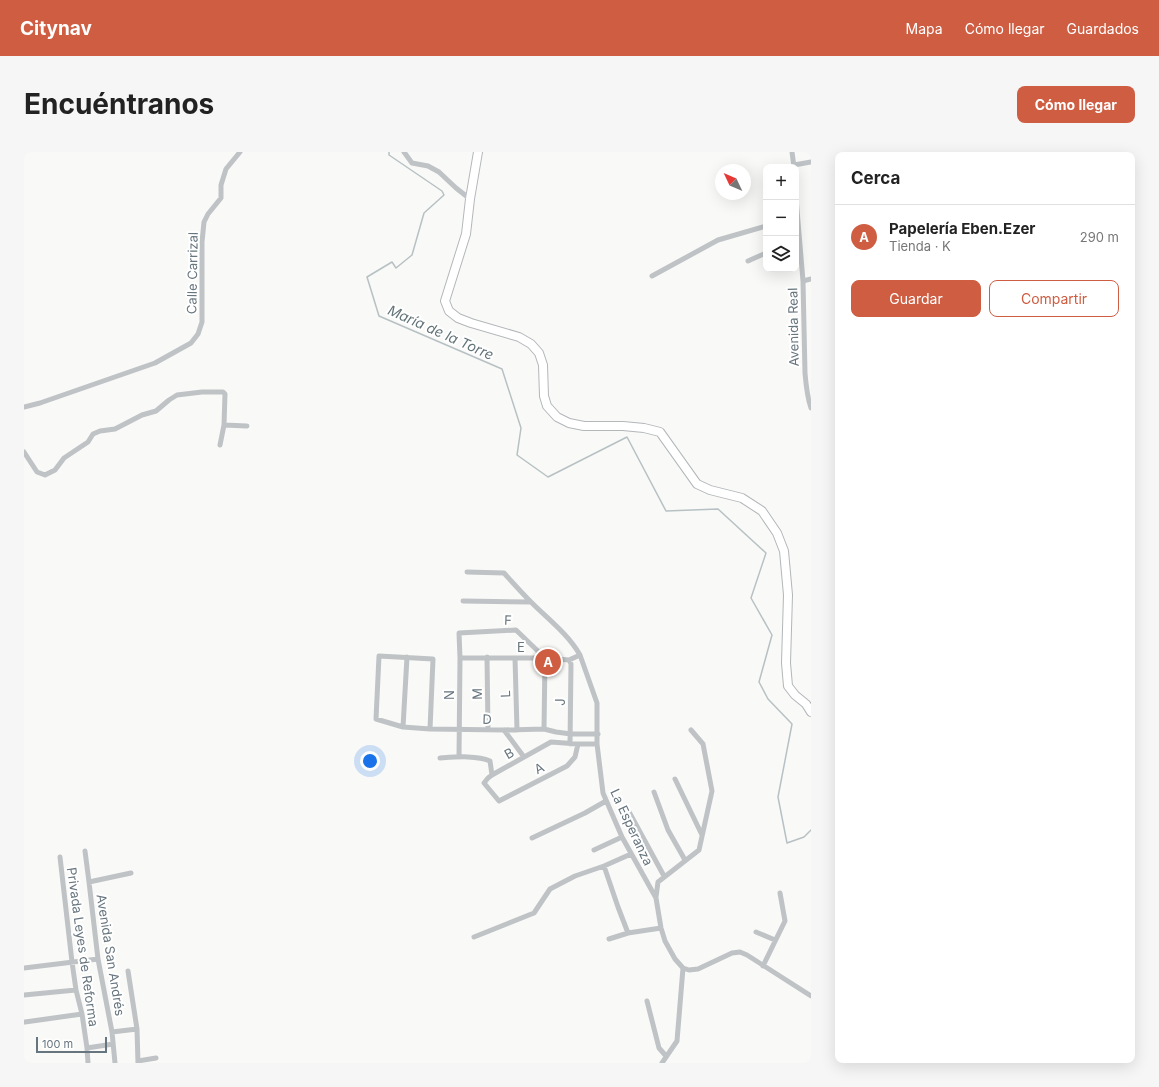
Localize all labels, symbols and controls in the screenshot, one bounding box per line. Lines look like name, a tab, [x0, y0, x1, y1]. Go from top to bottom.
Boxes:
text: Citynav	[20, 17, 92, 40]
text: Mapa	[906, 20, 943, 37]
text: Cómo llegar	[965, 20, 1045, 37]
text: Guardados	[1067, 20, 1139, 37]
button: Cómo llegar	[1017, 86, 1135, 123]
text: Encuéntranos	[24, 87, 214, 121]
north arrow	[715, 164, 751, 200]
map controls	[763, 164, 799, 272]
button: +	[763, 164, 799, 200]
text: Cerca	[851, 168, 900, 188]
button: −	[763, 200, 799, 236]
text: Papelería Eben.Ezer	[889, 219, 1035, 238]
text: A	[859, 229, 869, 245]
text: 290 m	[1080, 229, 1119, 245]
street label: Calle Carrizal	[183, 232, 201, 314]
button: layers	[763, 236, 799, 272]
text: Tienda · K	[889, 238, 951, 254]
button: Guardar	[851, 280, 981, 317]
button: Compartir	[989, 280, 1119, 317]
street label: Avenida Real	[784, 287, 802, 367]
water label: María de la Torre	[385, 301, 497, 363]
street label: F	[504, 612, 512, 628]
street label: E	[517, 639, 525, 655]
pin: A	[535, 647, 561, 677]
street label: M	[469, 688, 485, 700]
street label: N	[441, 690, 457, 700]
street label: L	[497, 690, 513, 698]
street label: J	[552, 698, 568, 706]
street label: D	[482, 711, 492, 727]
street label: B	[501, 744, 517, 762]
your location	[360, 751, 380, 771]
street label: A	[531, 759, 547, 777]
street label: La Esperanza	[607, 786, 657, 868]
street label: Privada Leyes de Reforma	[64, 866, 102, 1028]
street label: Avenida San Andrés	[93, 893, 129, 1017]
scale bar	[36, 1035, 107, 1054]
text: 100 m	[42, 1037, 73, 1051]

